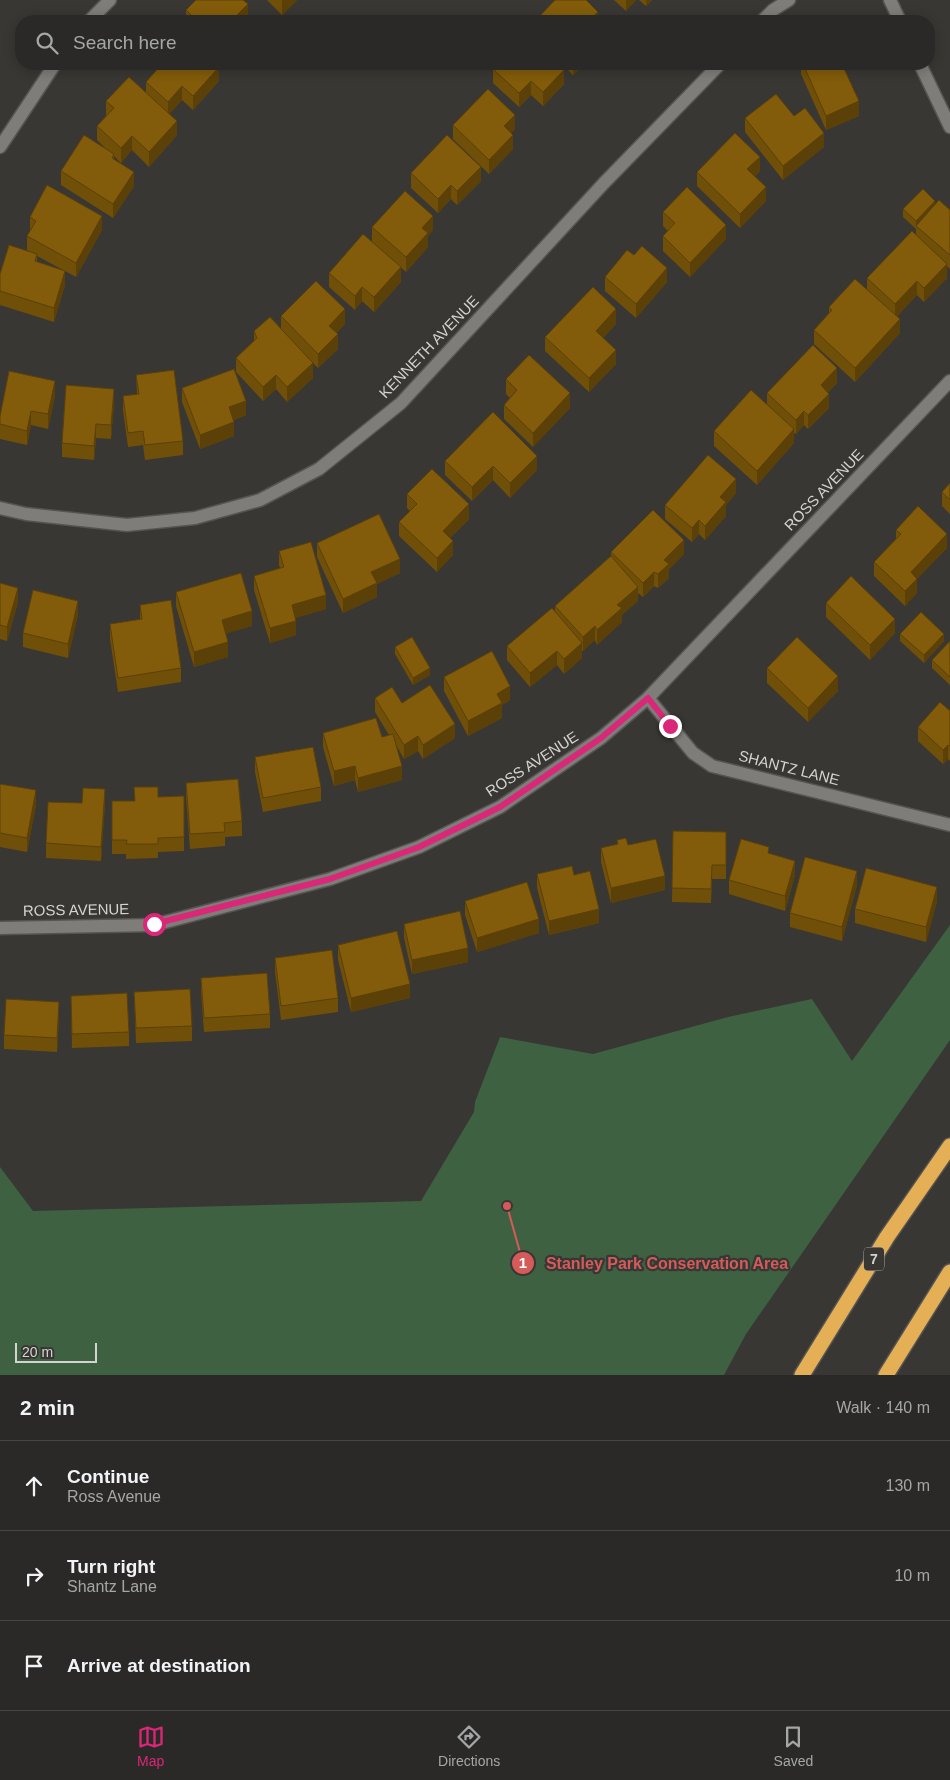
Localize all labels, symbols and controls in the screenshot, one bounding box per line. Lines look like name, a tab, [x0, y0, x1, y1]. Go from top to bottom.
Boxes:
search box	[15, 15, 935, 70]
icon: search	[33, 29, 61, 57]
text: Search here	[73, 32, 177, 53]
street label: KENNETH AVENUE	[375, 292, 482, 401]
street label: ROSS AVENUE	[781, 445, 867, 534]
route end	[659, 715, 682, 738]
street label: ROSS AVENUE	[482, 727, 581, 800]
street label: SHANTZ LANE	[737, 747, 841, 788]
street label: ROSS AVENUE	[23, 900, 129, 919]
route start	[143, 913, 166, 936]
callout: Stanley Park Conservation Area	[511, 1247, 798, 1278]
road number: 7	[864, 1248, 884, 1270]
text: 1	[519, 1254, 527, 1271]
text: Stanley Park Conservation Area	[546, 1255, 788, 1272]
scale bar	[15, 1340, 98, 1363]
text: 20 m	[22, 1344, 53, 1360]
text: 2 min	[20, 1396, 75, 1419]
text: Walk · 140 m	[836, 1399, 930, 1416]
text: Continue	[67, 1466, 149, 1487]
icon: ahead	[20, 1472, 48, 1500]
text: 130 m	[886, 1477, 930, 1494]
text: Ross Avenue	[67, 1488, 161, 1505]
text: Turn right	[67, 1556, 155, 1577]
icon: right	[20, 1562, 48, 1590]
text: 10 m	[894, 1567, 930, 1584]
text: Shantz Lane	[67, 1578, 157, 1595]
icon: arrive	[20, 1652, 48, 1680]
text: Arrive at destination	[67, 1655, 251, 1676]
tab: Map	[137, 1723, 165, 1769]
tab: Directions	[438, 1723, 500, 1769]
tab: Saved	[774, 1723, 813, 1769]

